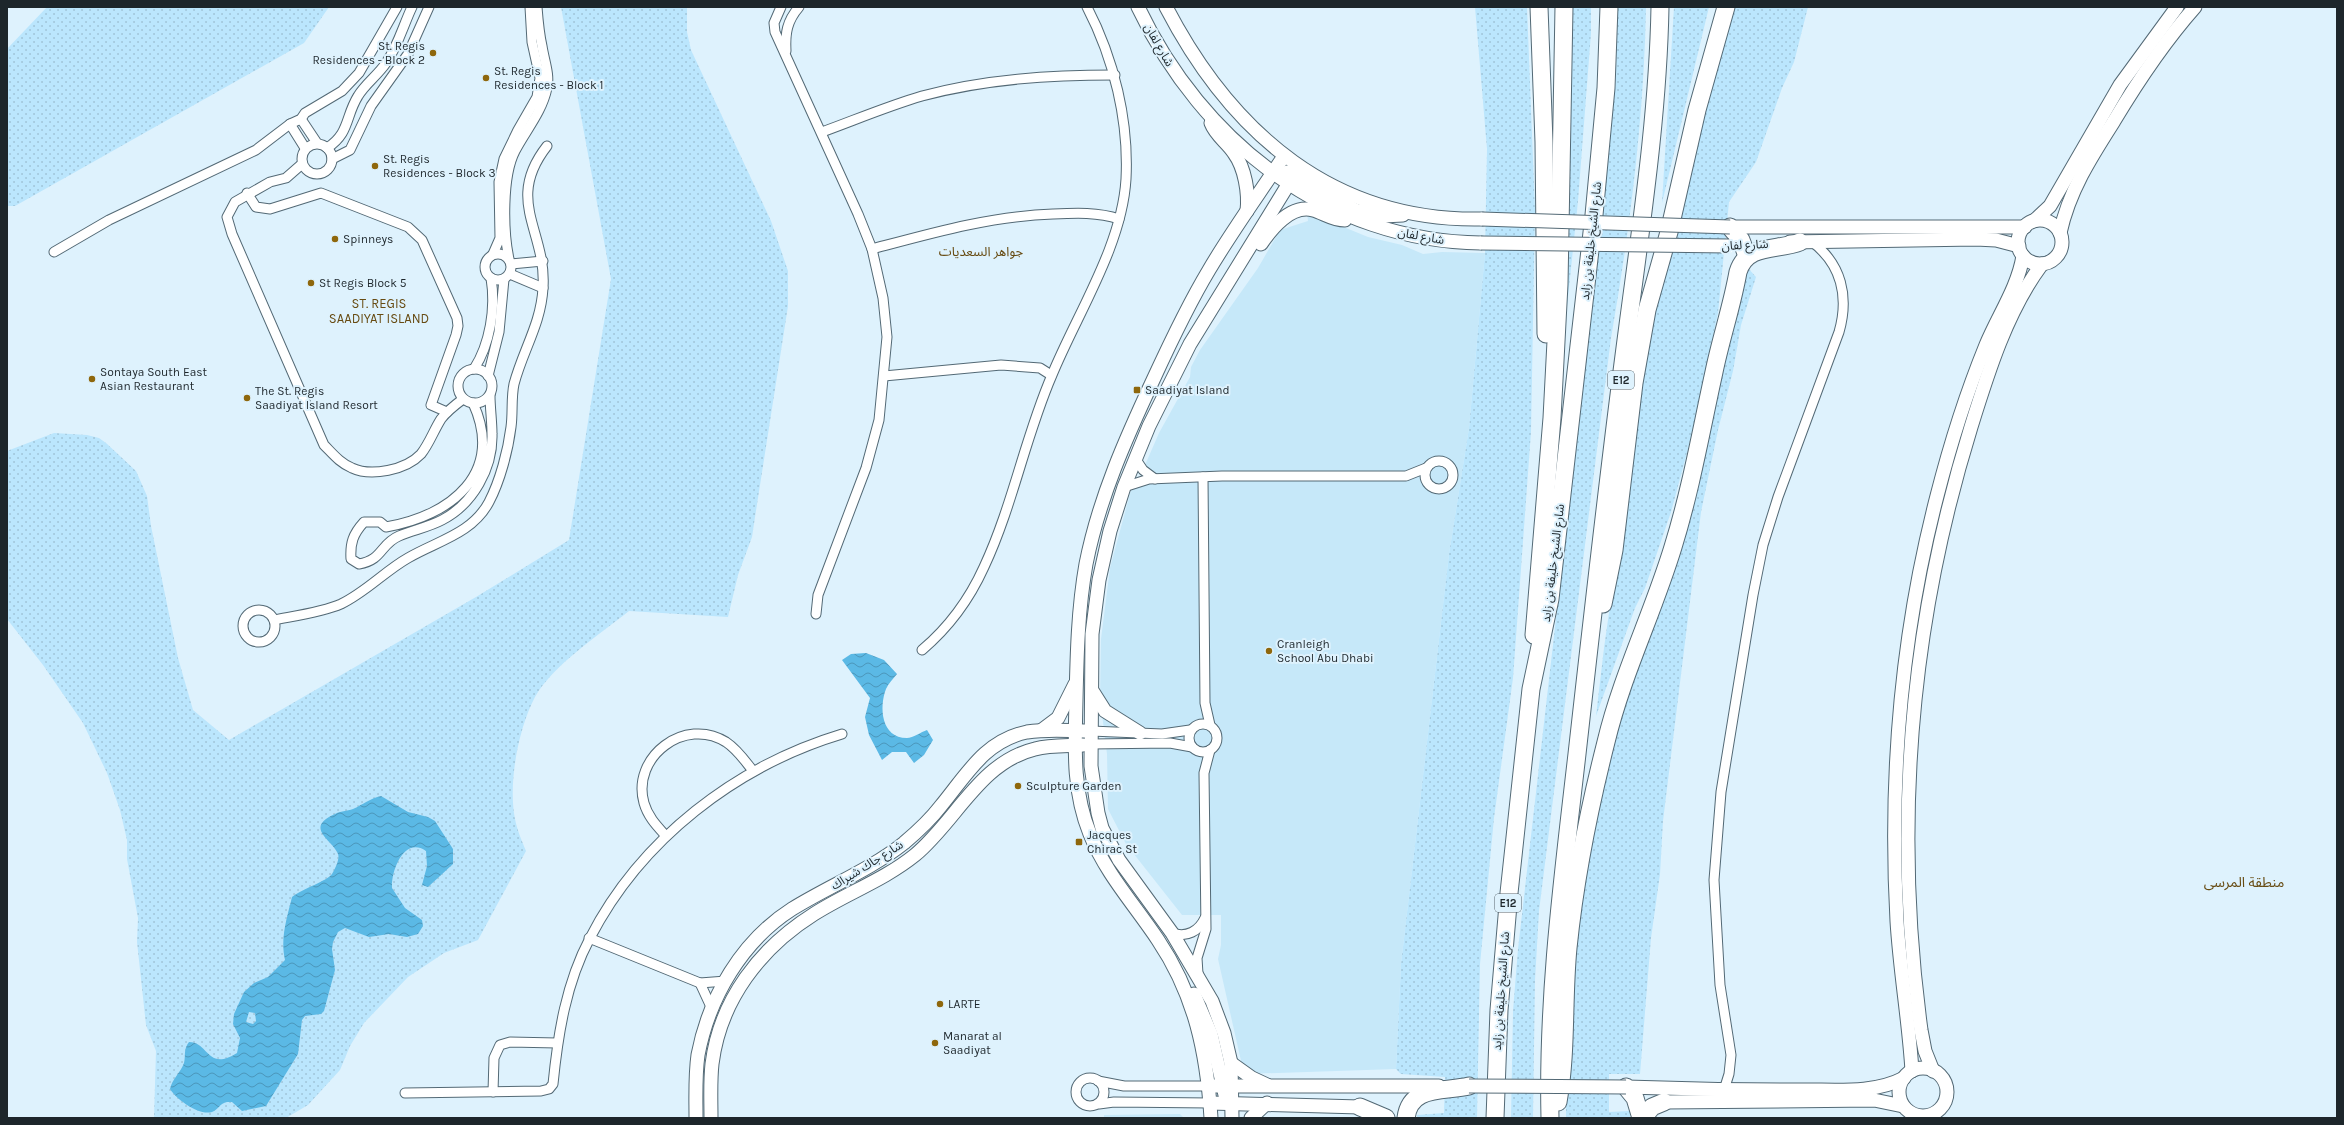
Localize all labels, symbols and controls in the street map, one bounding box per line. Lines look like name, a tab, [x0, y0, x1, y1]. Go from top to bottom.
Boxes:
street label: شارع لفان	[1139, 21, 1177, 70]
place label: St. Regis Residences - Block 2	[312, 39, 425, 67]
marker: St. Regis Residences - Block 2	[428, 48, 438, 58]
place label: St. Regis Residences - Block 1	[494, 64, 604, 92]
marker: St. Regis Residences - Block 1	[481, 73, 491, 83]
place label: St. Regis Residences - Block 3	[383, 152, 496, 180]
marker: St. Regis Residences - Block 3	[370, 161, 380, 171]
street label: شارع الشيخ خليفة بن زايد	[1578, 181, 1606, 301]
street label: شارع لفان	[1396, 225, 1445, 249]
place label: Spinneys	[343, 232, 393, 246]
marker: Spinneys	[330, 234, 340, 244]
street label: شارع لفان	[1721, 237, 1769, 255]
district label: جواهر السعديات	[939, 244, 1024, 259]
place label: St Regis Block 5	[319, 276, 407, 290]
marker: St Regis Block 5	[306, 278, 316, 288]
district label: ST. REGIS SAADIYAT ISLAND	[329, 296, 429, 326]
place label: Sontaya South East Asian Restaurant	[100, 365, 208, 393]
road number: E12	[1608, 371, 1634, 389]
marker: Sontaya South East Asian Restaurant	[87, 374, 97, 384]
place label: Saadiyat Island	[1145, 383, 1230, 397]
place label: The St. Regis Saadiyat Island Resort	[255, 384, 378, 412]
marker: Saadiyat Island	[1132, 385, 1142, 395]
marker: The St. Regis Saadiyat Island Resort	[242, 393, 252, 403]
street label: شارع الشيخ خليفة بن زايد	[1539, 503, 1569, 623]
place label: Cranleigh School Abu Dhabi	[1277, 637, 1374, 665]
marker: Cranleigh School Abu Dhabi	[1264, 646, 1274, 656]
place label: Sculpture Garden	[1026, 779, 1121, 793]
marker: Sculpture Garden	[1013, 781, 1023, 791]
place label: Jacques Chirac St	[1087, 828, 1137, 856]
street label: شارع جاك شيراك	[829, 837, 907, 894]
marker: Jacques Chirac St	[1074, 837, 1084, 847]
district label: منطقة المرسى	[2204, 874, 2284, 891]
road number: E12	[1495, 894, 1521, 912]
street label: شارع الشيخ خليفة بن زايد	[1490, 931, 1514, 1051]
place label: LARTE	[948, 997, 981, 1011]
marker: LARTE	[935, 999, 945, 1009]
place label: Manarat al Saadiyat	[943, 1029, 1002, 1057]
marker: Manarat al Saadiyat	[930, 1038, 940, 1048]

